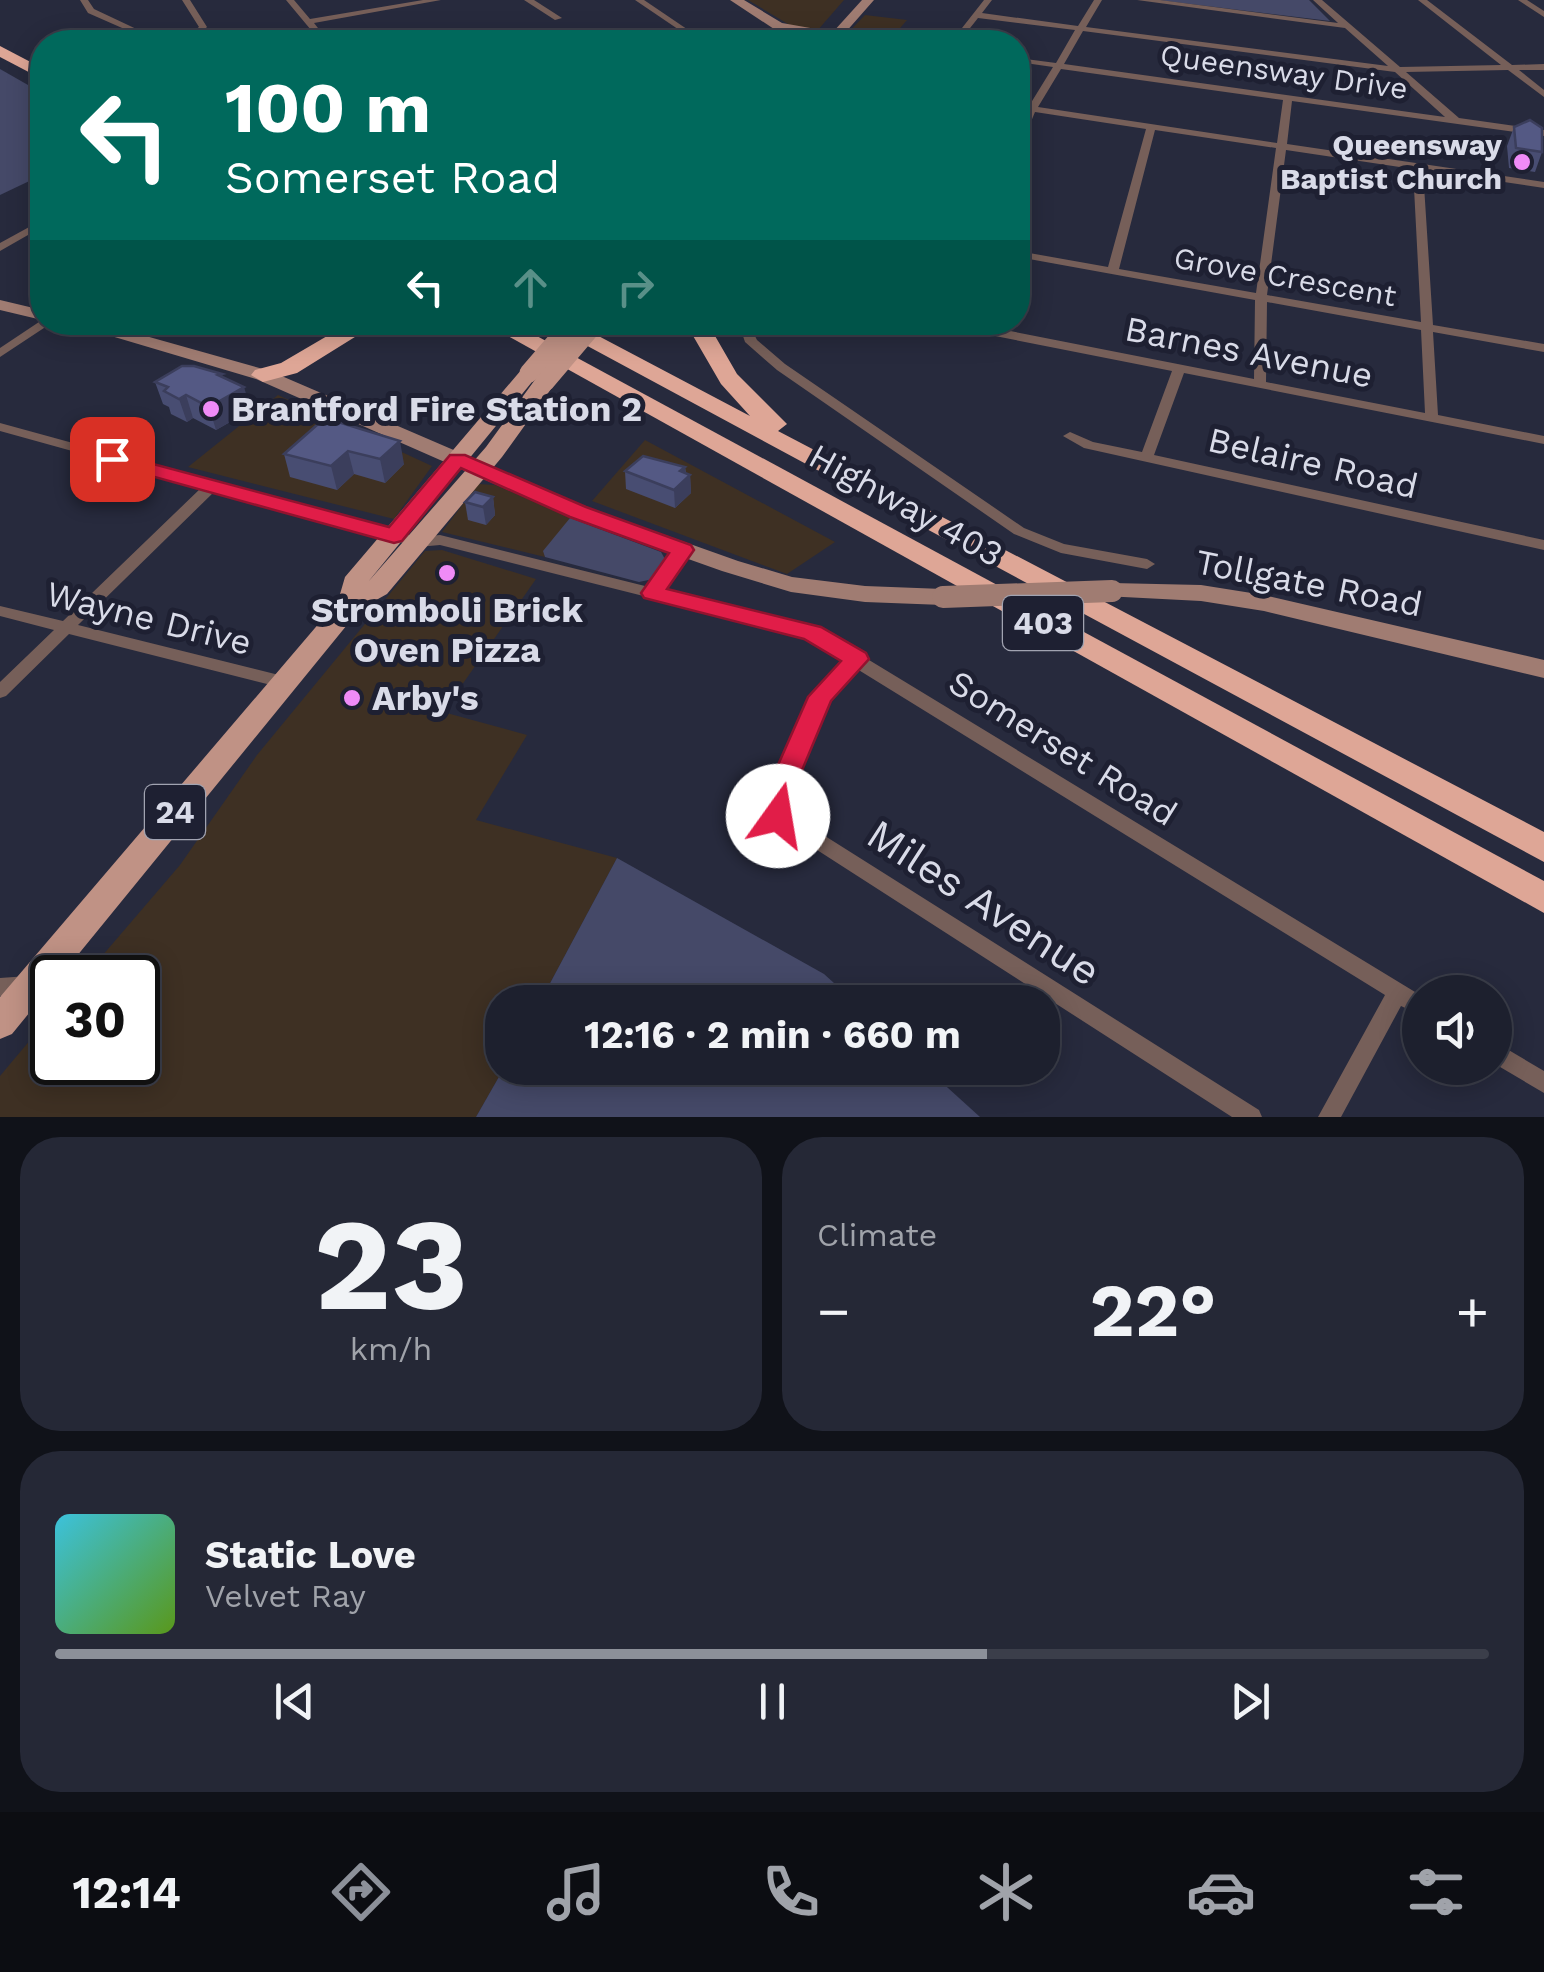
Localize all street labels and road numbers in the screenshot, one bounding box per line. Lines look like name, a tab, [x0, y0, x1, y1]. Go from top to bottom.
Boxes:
street label: Queensway Drive	[1158, 37, 1410, 106]
street label: Grove Crescent	[1171, 240, 1399, 313]
street label: Barnes Avenue	[1122, 307, 1376, 397]
street label: Belaire Road	[1204, 418, 1422, 508]
street label: Highway 403	[802, 435, 1010, 575]
street label: Tollgate Road	[1192, 540, 1426, 626]
street label: Wayne Drive	[42, 572, 256, 664]
road number: 403	[1003, 596, 1083, 650]
street label: Somerset Road	[941, 661, 1185, 835]
road number: 24	[145, 785, 205, 839]
street label: Miles Avenue	[858, 809, 1109, 996]

